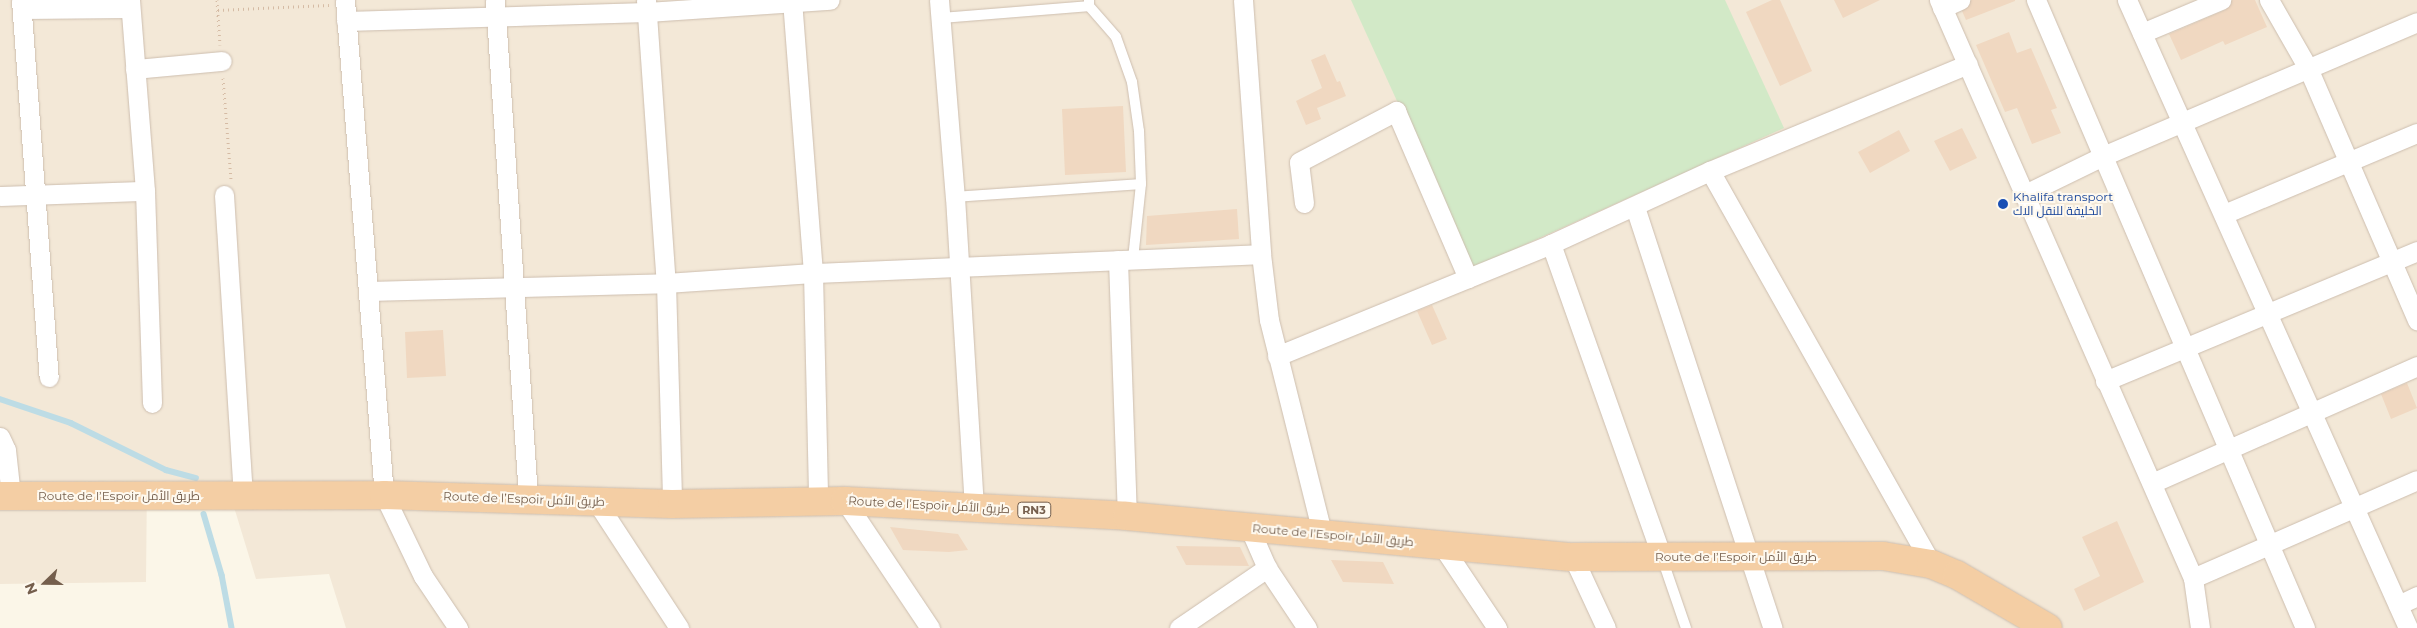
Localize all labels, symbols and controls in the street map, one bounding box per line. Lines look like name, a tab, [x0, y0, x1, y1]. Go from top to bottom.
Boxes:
place label: Khalifa transport الخليفة للنقل الاك	[2013, 190, 2113, 218]
marker: Khalifa transport الخليفة للنقل الاك	[1997, 198, 2009, 210]
street label: Route de l’Espoir طريق الأمل	[38, 489, 200, 503]
street label: Route de l’Espoir طريق الأمل	[443, 489, 605, 509]
street label: Route de l’Espoir طريق الأمل	[848, 494, 1010, 516]
road number: RN3	[1016, 502, 1052, 518]
street label: Route de l’Espoir طريق الأمل	[1252, 521, 1414, 549]
street label: Route de l’Espoir طريق الأمل	[1655, 550, 1817, 564]
north arrow	[20, 558, 70, 608]
text: N	[21, 580, 42, 597]

